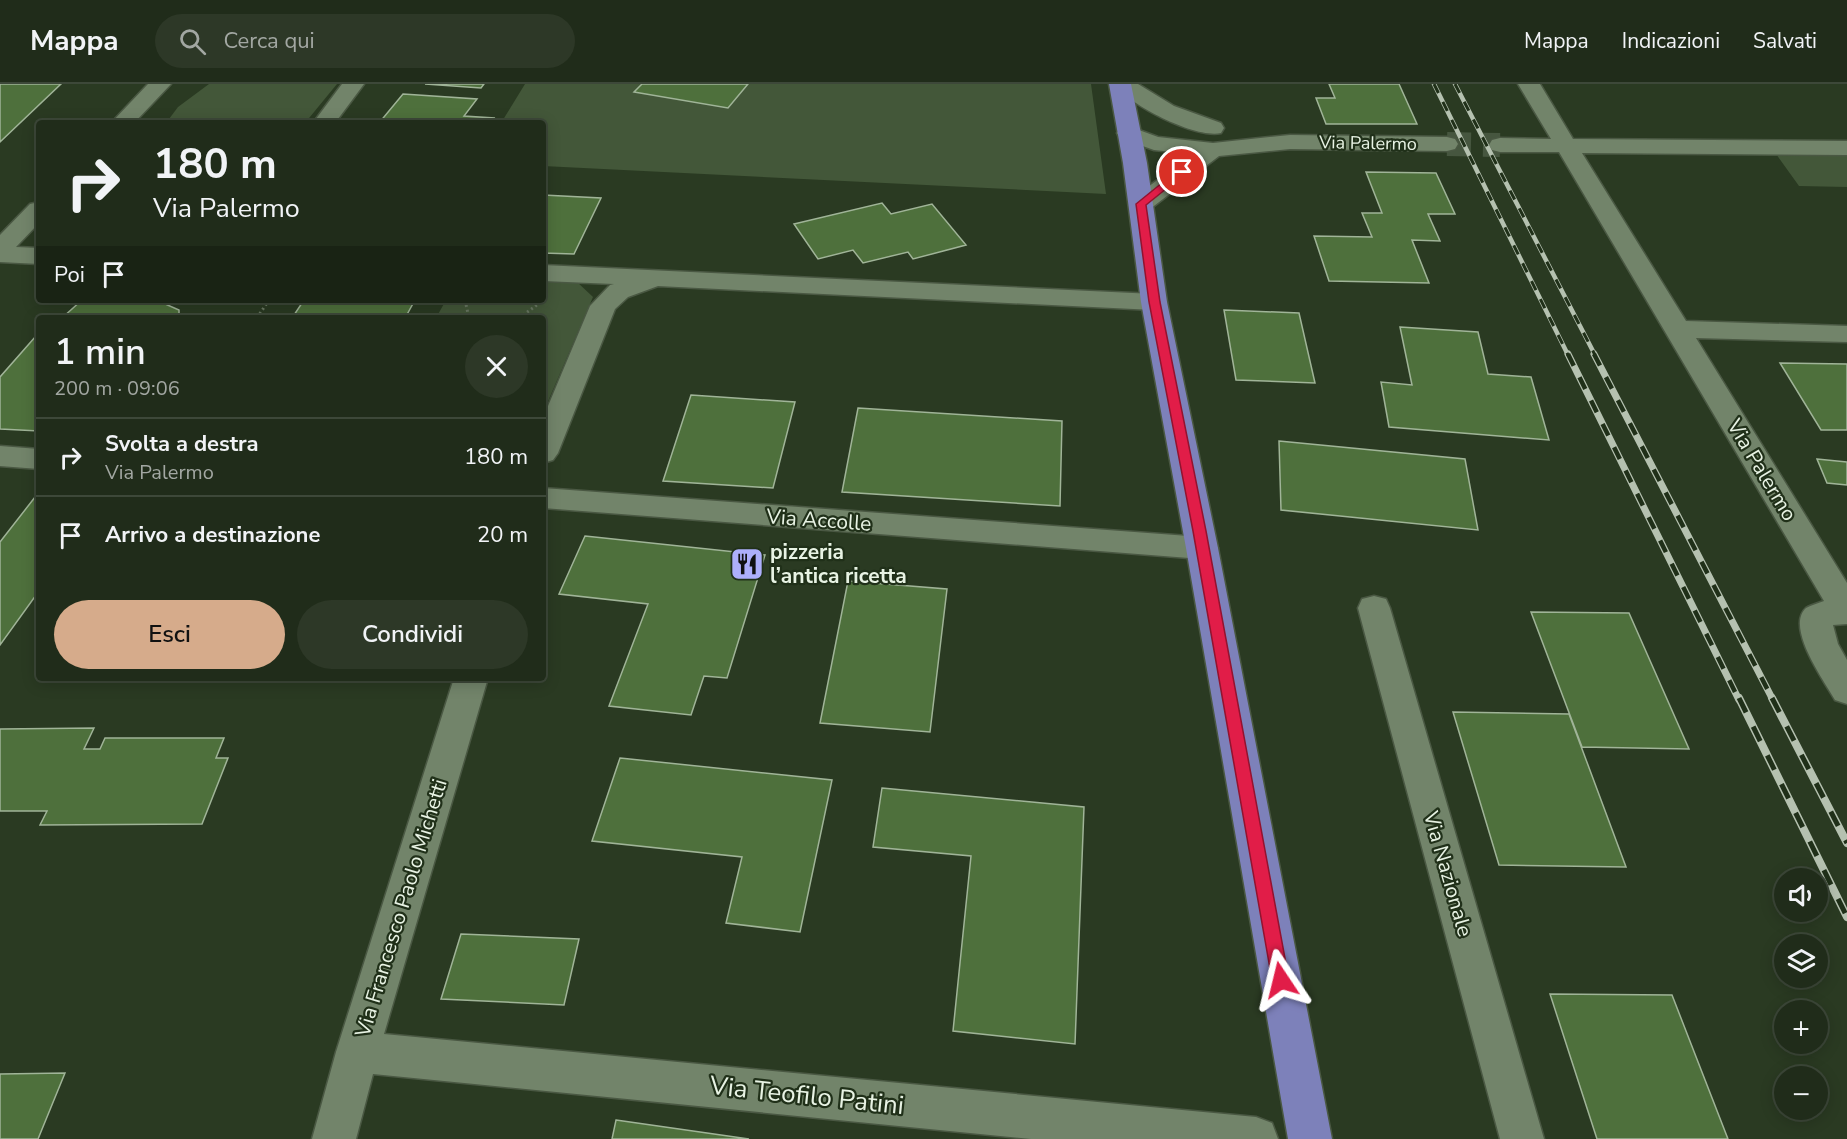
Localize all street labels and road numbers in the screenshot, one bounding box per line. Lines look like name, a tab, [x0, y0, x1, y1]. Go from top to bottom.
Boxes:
street label: Via Palermo	[1318, 130, 1417, 156]
street label: Via Palermo	[1720, 413, 1803, 526]
street label: Via Accolle	[765, 502, 872, 538]
street label: Via Francesco Paolo Michetti	[348, 775, 454, 1042]
street label: Via Nazionale	[1416, 807, 1479, 940]
street label: Via Teofilo Patini	[707, 1068, 906, 1123]

